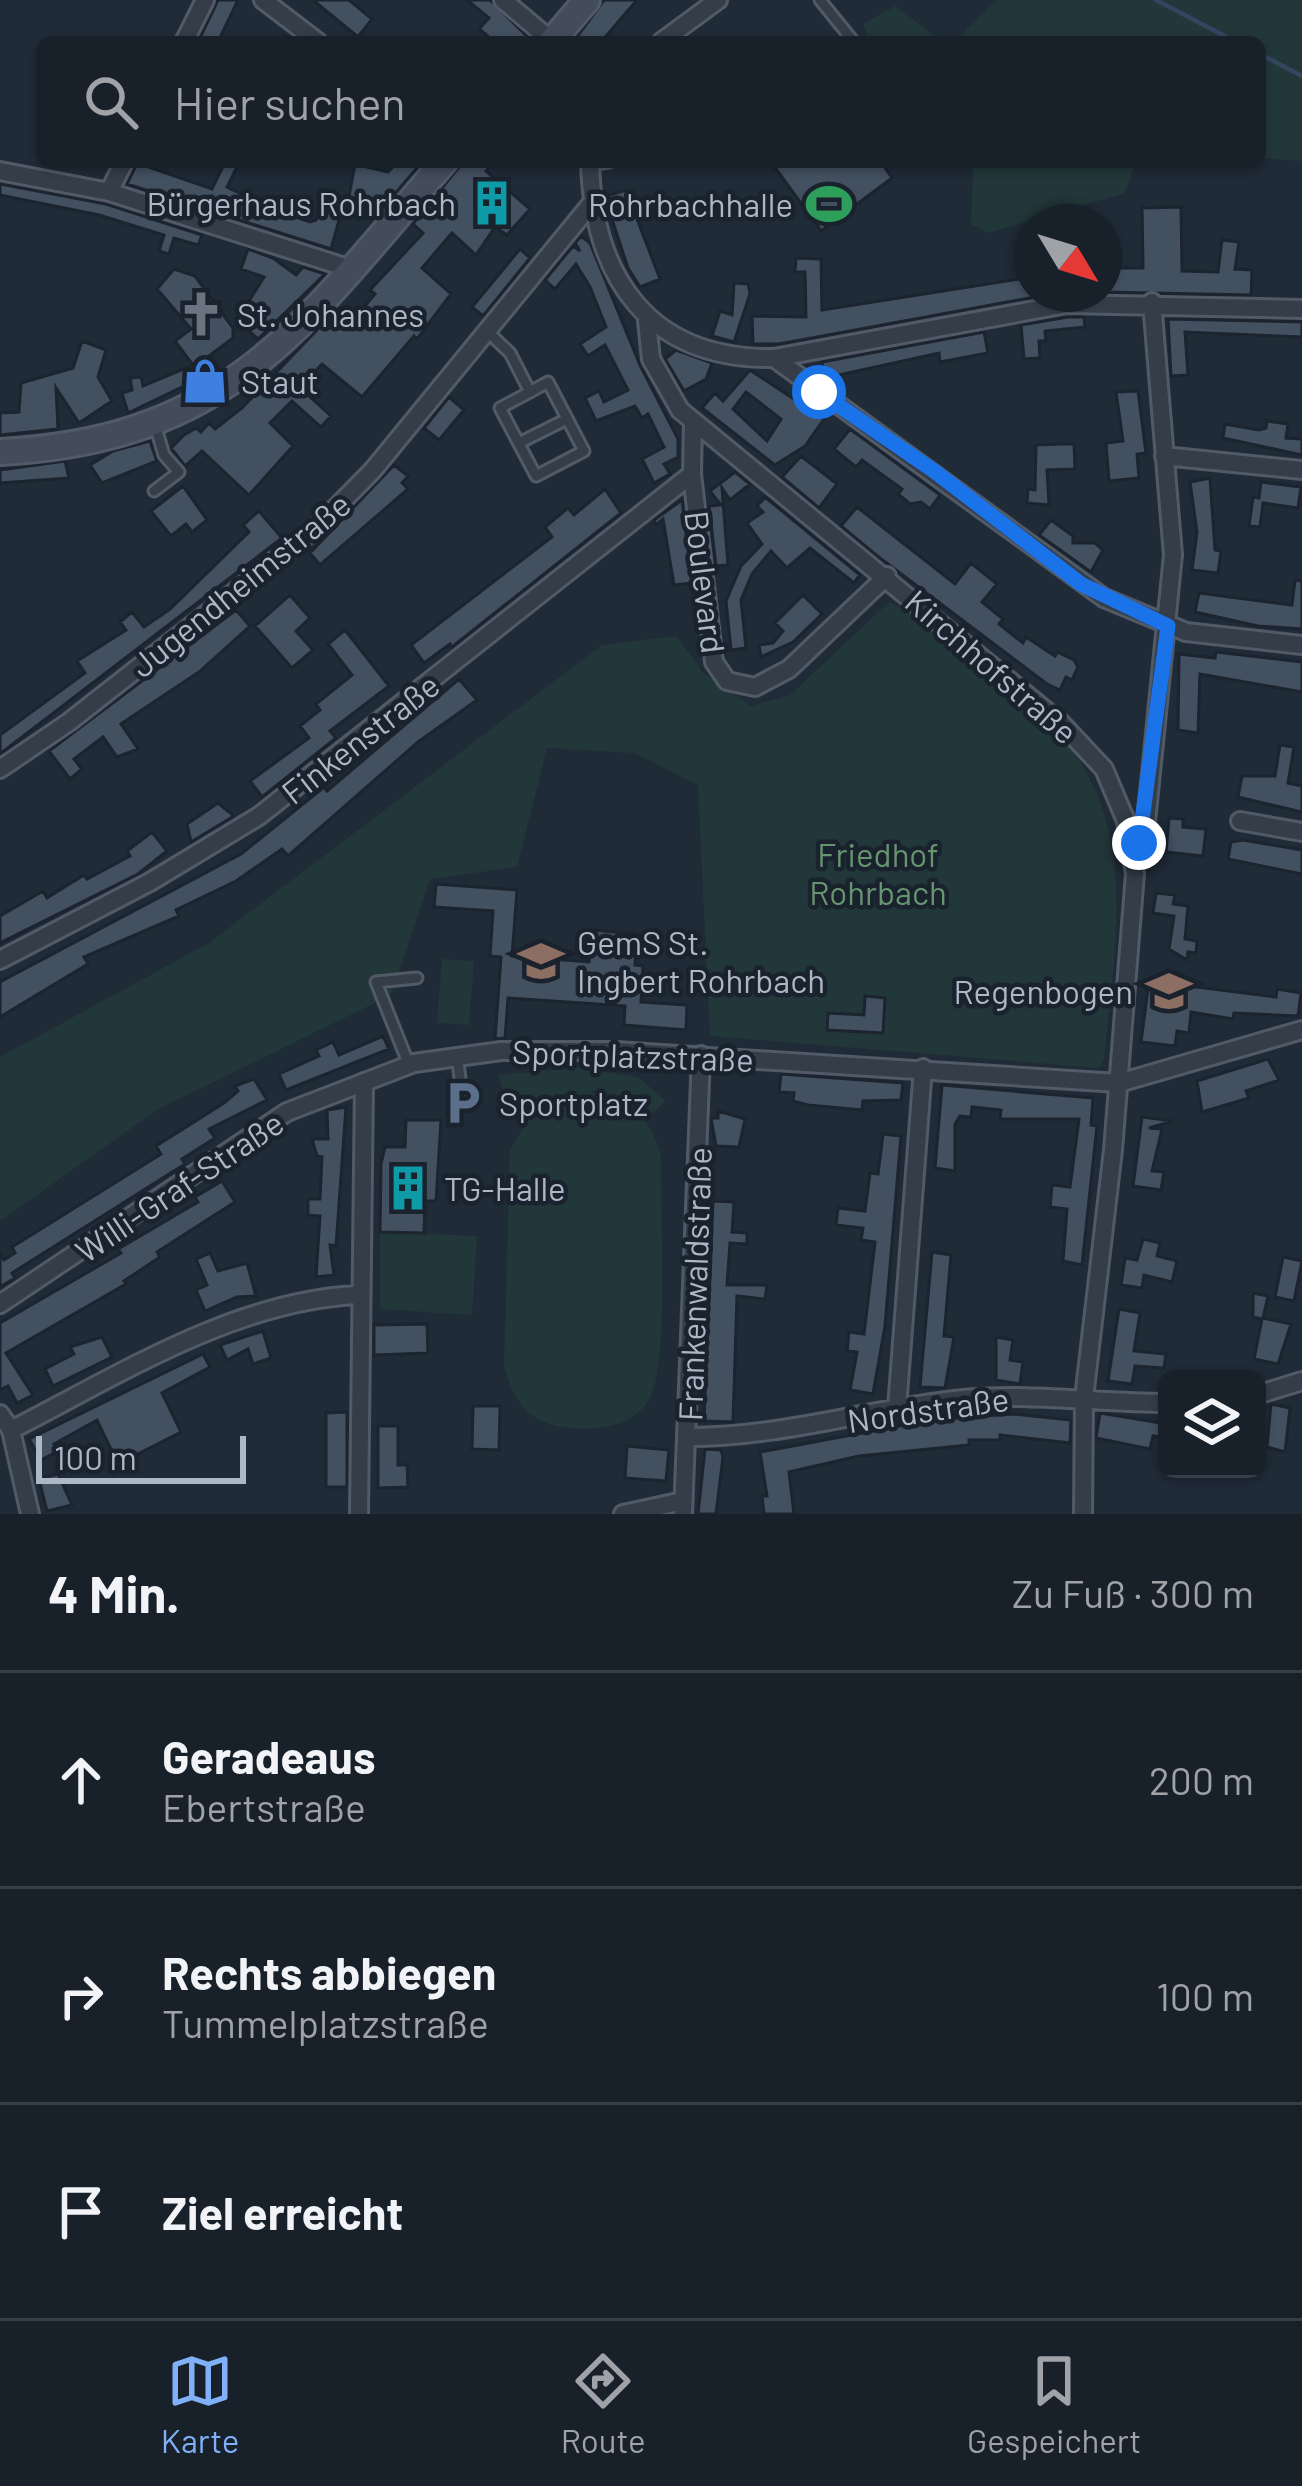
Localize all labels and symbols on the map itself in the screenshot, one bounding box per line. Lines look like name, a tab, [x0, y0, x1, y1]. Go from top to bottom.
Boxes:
building icon: Bürgerhaus Rohrbach	[467, 178, 517, 228]
sports icon: Rohrbachhalle	[804, 179, 854, 229]
place label: Bürgerhaus Rohrbach	[147, 183, 456, 223]
place label: Rohrbachhalle	[588, 184, 793, 224]
north arrow	[1014, 204, 1122, 312]
church icon: St. Johannes	[176, 289, 226, 339]
place label: St. Johannes	[237, 294, 424, 334]
shop icon: Staut	[180, 356, 230, 406]
place label: Staut	[241, 361, 319, 401]
route start	[792, 365, 846, 419]
street label: Jugendheimstraße	[122, 483, 358, 685]
street label: Boulevard	[677, 509, 735, 655]
street label: Kirchhofstraße	[898, 581, 1086, 751]
street label: Finkenstraße	[273, 664, 447, 812]
route end	[1112, 816, 1166, 870]
park label: Friedhof Rohrbach	[809, 834, 947, 912]
place label: GemS St. Ingbert Rohrbach	[577, 922, 825, 1000]
school or university icon: GemS St. Ingbert Rohrbach	[516, 936, 566, 986]
school or university icon: Regenbogen	[1144, 966, 1194, 1016]
place label: Regenbogen	[954, 971, 1133, 1011]
street label: Sportplatzstraße	[512, 1031, 754, 1079]
parking icon: Sportplatz	[438, 1078, 488, 1128]
place label: Sportplatz	[499, 1083, 648, 1123]
street label: Willi-Graf-Straße	[67, 1102, 291, 1270]
street label: Frankenwaldstraße	[669, 1146, 719, 1422]
building icon: TG-Halle	[383, 1163, 433, 1213]
place label: TG-Halle	[444, 1168, 566, 1208]
street label: Nordstraße	[845, 1378, 1011, 1440]
scale bar	[36, 1430, 246, 1483]

